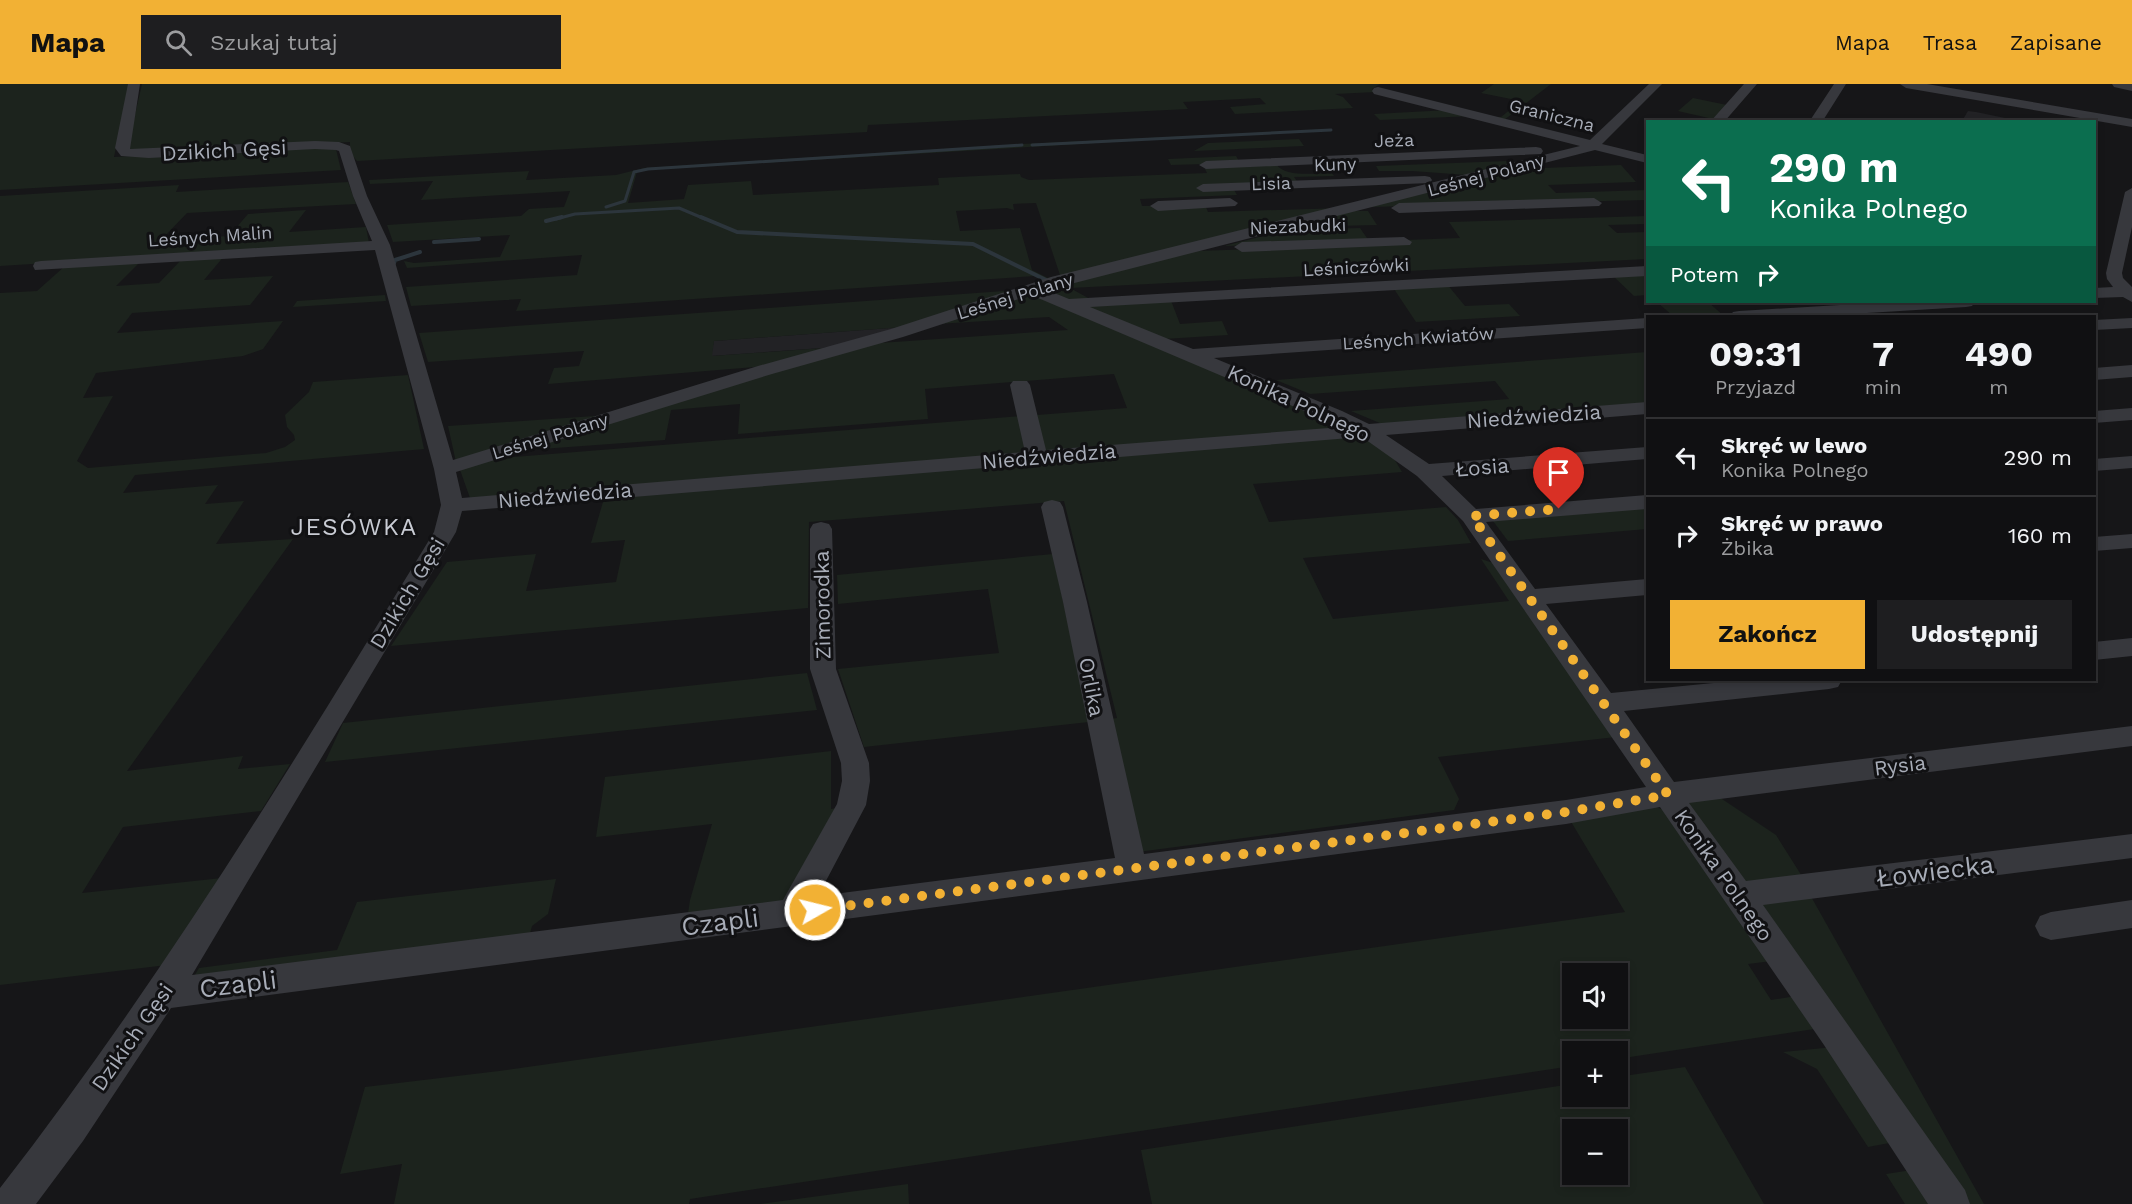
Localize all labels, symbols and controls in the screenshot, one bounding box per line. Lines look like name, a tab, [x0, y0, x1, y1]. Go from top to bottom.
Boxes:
search box	[141, 15, 561, 69]
text: Mapa	[30, 26, 105, 59]
icon: search	[162, 26, 195, 59]
text: Szukaj tutaj	[210, 30, 338, 55]
text: Mapa	[1835, 30, 1890, 55]
text: Trasa	[1923, 30, 1977, 55]
text: Zapisane	[2010, 30, 2102, 55]
street label: Graniczna	[1507, 94, 1597, 136]
street label: Jeża	[1374, 129, 1414, 151]
street label: Dzikich Gęsi	[161, 134, 287, 166]
text: 290 m	[1769, 143, 1899, 192]
icon: left	[1670, 144, 1748, 222]
street label: Leśnej Polany	[1425, 149, 1548, 201]
street label: Kuny	[1313, 153, 1357, 175]
street label: Lisia	[1251, 172, 1291, 194]
text: Konika Polnego	[1769, 193, 1968, 225]
street label: Niezabudki	[1249, 214, 1347, 238]
street label: Leśnych Malin	[147, 221, 273, 251]
street label: Leśniczówki	[1302, 254, 1410, 280]
icon: right	[1751, 258, 1784, 291]
text: Potem	[1670, 262, 1739, 287]
street label: Leśnej Polany	[954, 268, 1076, 324]
street label: Leśnych Kwiatów	[1342, 322, 1494, 354]
text: 09:31	[1709, 333, 1802, 375]
text: 7	[1872, 333, 1894, 375]
text: 490	[1965, 333, 2033, 375]
street label: Konika Polnego	[1224, 359, 1374, 447]
text: Przyjazd	[1715, 375, 1796, 399]
text: min	[1865, 375, 1902, 399]
text: m	[1989, 375, 2008, 399]
street label: Niedźwiedzia	[1466, 399, 1602, 433]
street label: Leśnej Polany	[489, 408, 611, 464]
text: Skręć w lewo	[1721, 433, 1867, 458]
street label: Niedźwiedzia	[981, 438, 1117, 474]
icon: left	[1670, 441, 1703, 474]
text: 290 m	[2003, 445, 2072, 470]
pin	[1533, 447, 1584, 509]
street label: Łosia	[1454, 452, 1510, 482]
icon: arrive	[1542, 456, 1575, 489]
text: Konika Polnego	[1721, 458, 1869, 482]
street label: Niedźwiedzia	[497, 477, 633, 513]
text: Skręć w prawo	[1721, 511, 1883, 536]
district label: JESÓWKA	[290, 513, 418, 541]
icon: right	[1670, 519, 1703, 552]
text: 160 m	[2008, 523, 2072, 548]
street label: Dzikich Gęsi	[364, 533, 450, 653]
text: Żbika	[1721, 536, 1774, 560]
street label: Zimorodka	[809, 550, 835, 660]
button: Zakończ	[1670, 600, 1865, 669]
button: Udostępnij	[1877, 600, 2072, 669]
street label: Orlika	[1074, 655, 1110, 719]
street label: Rysia	[1872, 749, 1928, 781]
street label: Konika Polnego	[1669, 804, 1779, 946]
street label: Łowiecka	[1874, 849, 1996, 893]
position arrow	[783, 878, 847, 942]
street label: Czapli	[680, 902, 760, 942]
map controls	[1562, 963, 1628, 1185]
button: sound	[1562, 963, 1628, 1029]
street label: Czapli	[198, 964, 278, 1004]
street label: Dzikich Gęsi	[86, 979, 178, 1095]
button: +	[1562, 1041, 1628, 1107]
button: −	[1562, 1119, 1628, 1185]

